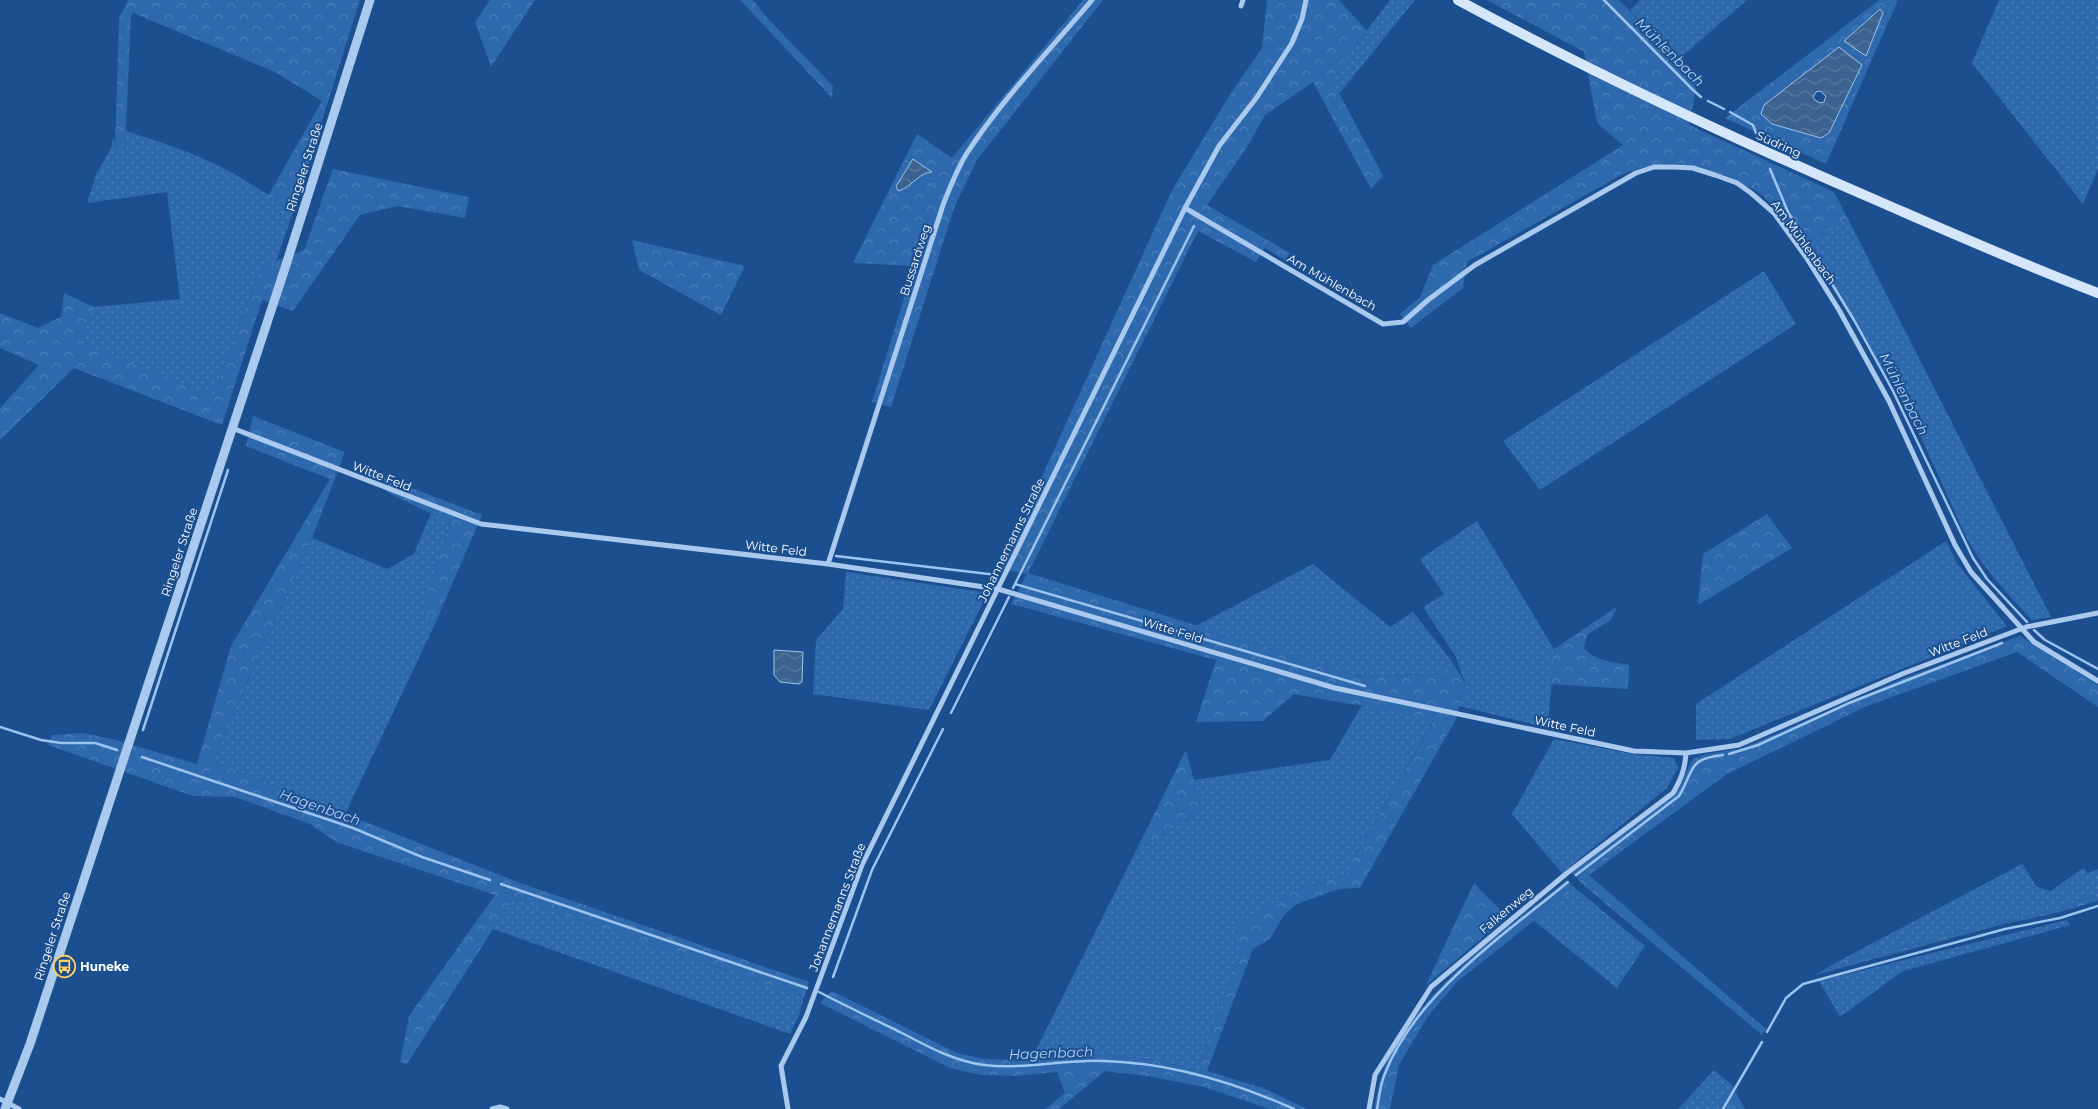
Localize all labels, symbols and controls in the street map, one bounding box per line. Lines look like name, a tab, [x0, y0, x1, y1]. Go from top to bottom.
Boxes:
water label: Mühlenbach	[1632, 14, 1708, 90]
street label: Ringeler Straße	[283, 121, 325, 213]
street label: Südring	[1754, 127, 1804, 161]
street label: Am Mühlenbach	[1768, 197, 1840, 287]
street label: Bussardweg	[896, 222, 934, 298]
street label: Am Mühlenbach	[1285, 250, 1379, 314]
water label: Mühlenbach	[1876, 350, 1932, 438]
street label: Witte Feld	[350, 458, 414, 494]
street label: Johannemanns Straße	[974, 476, 1048, 605]
street label: Ringeler Straße	[158, 506, 200, 598]
street label: Witte Feld	[744, 537, 808, 559]
street label: Witte Feld	[1141, 614, 1205, 646]
street label: Witte Feld	[1926, 624, 1990, 660]
street label: Witte Feld	[1533, 712, 1597, 740]
water label: Hagenbach	[277, 785, 363, 829]
street label: Johannemanns Straße	[805, 841, 868, 974]
street label: Falkenweg	[1476, 883, 1536, 937]
street label: Ringeler Straße	[31, 890, 73, 982]
bus stop icon: Huneke	[52, 954, 76, 978]
place label: Huneke	[80, 959, 129, 974]
water label: Hagenbach	[1008, 1043, 1094, 1063]

